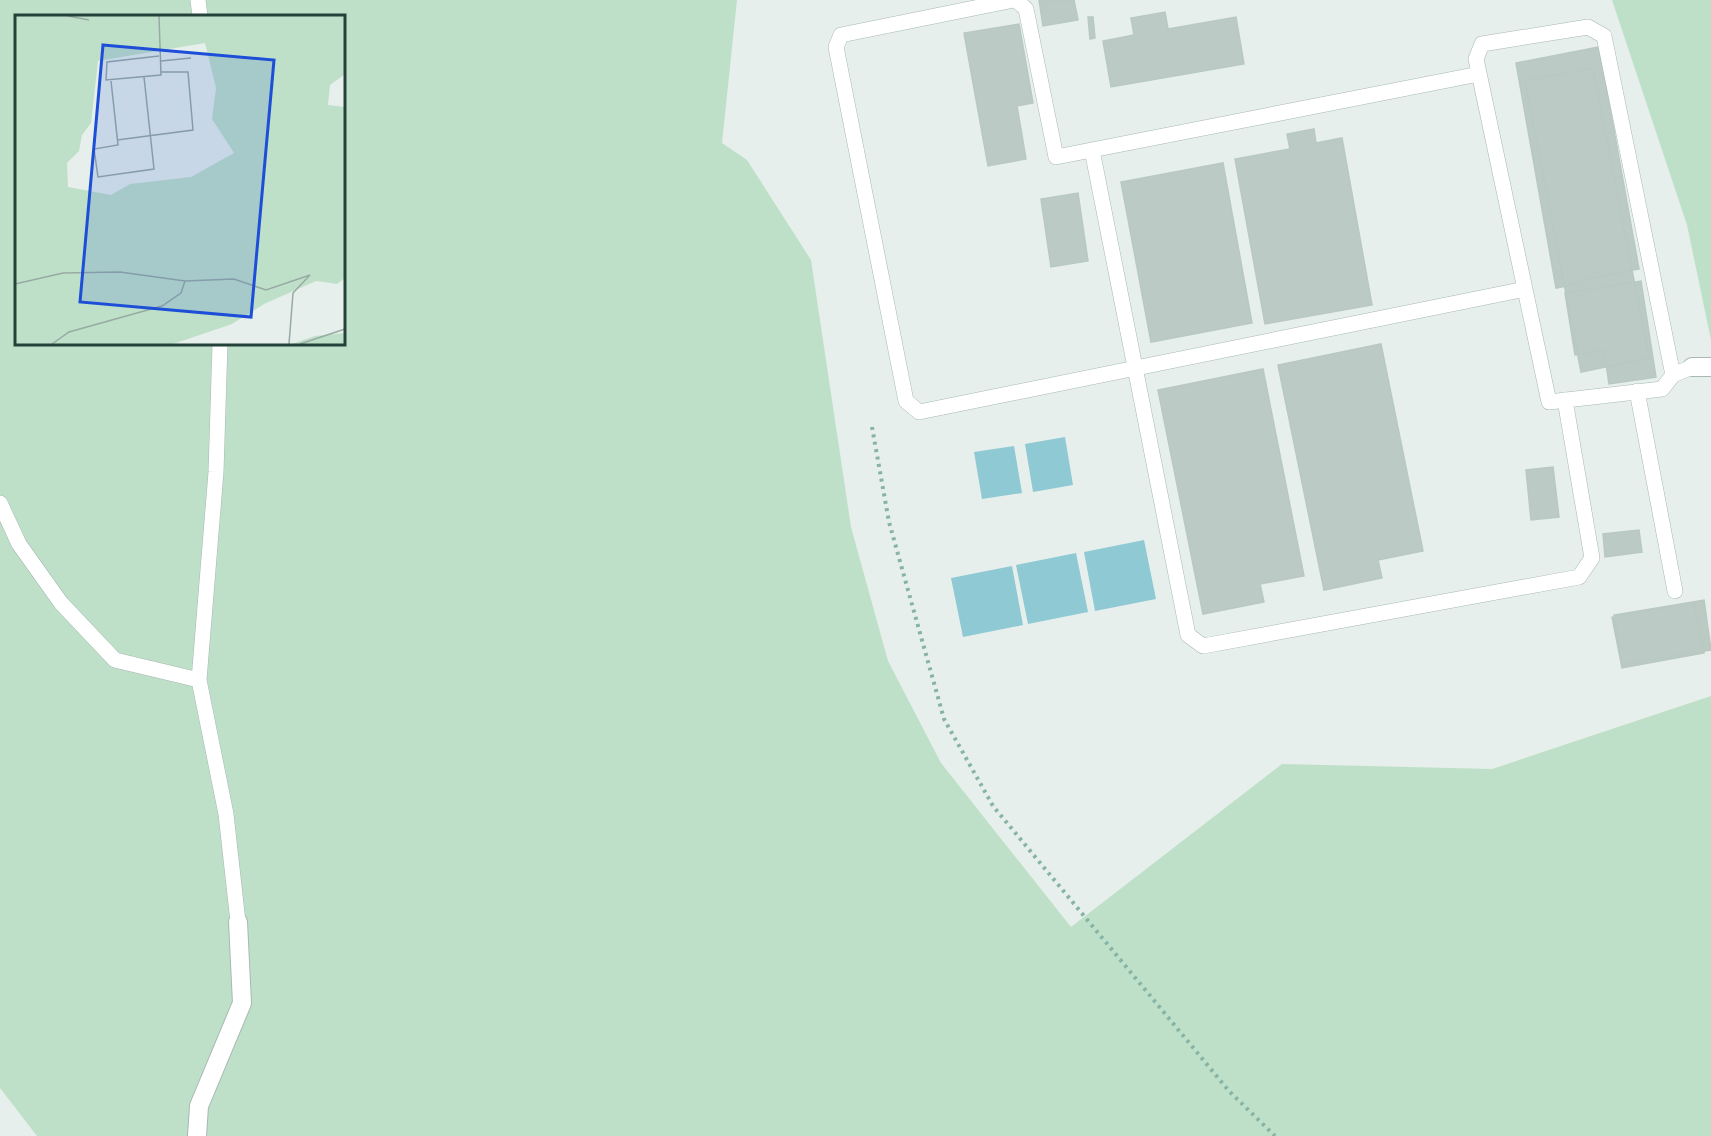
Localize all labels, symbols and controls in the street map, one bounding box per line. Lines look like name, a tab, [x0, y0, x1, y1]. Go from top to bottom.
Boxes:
inset map	[15, 15, 345, 345]

